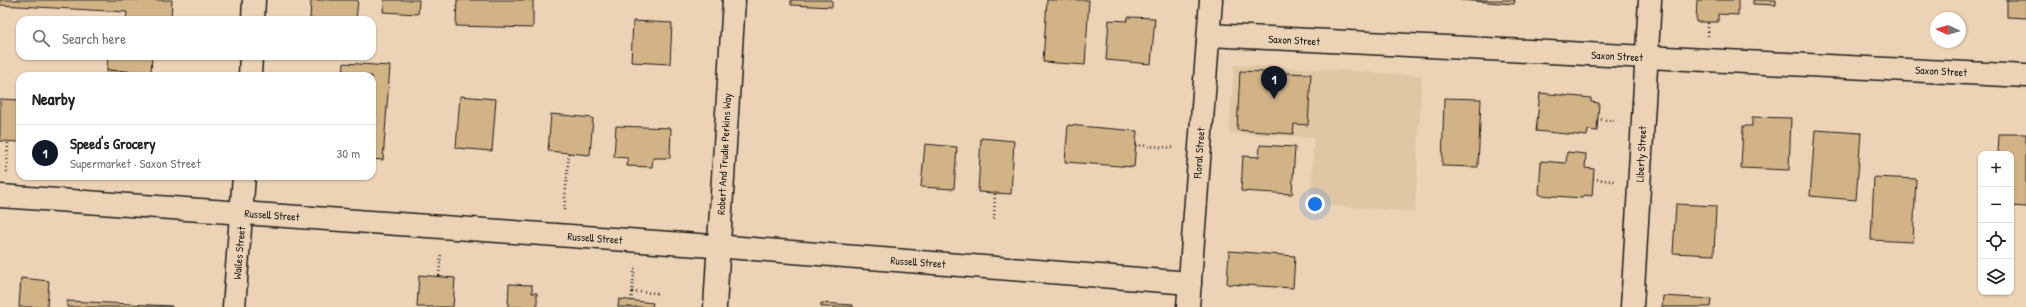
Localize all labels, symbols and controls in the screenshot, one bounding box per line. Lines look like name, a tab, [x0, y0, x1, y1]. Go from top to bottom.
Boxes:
north arrow	[1930, 12, 1966, 48]
search box	[16, 16, 376, 60]
icon: search	[30, 27, 52, 49]
text: Search here	[62, 28, 126, 49]
street label: Saxon Street	[1268, 32, 1320, 48]
street label: Saxon Street	[1591, 48, 1643, 64]
street label: Saxon Street	[1915, 63, 1967, 79]
pin: 1	[1261, 66, 1287, 99]
text: Nearby	[32, 87, 75, 110]
street label: Robert And Trudie Perkins Way	[714, 92, 734, 215]
street label: Liberty Street	[1633, 125, 1649, 182]
street label: Floral Street	[1190, 127, 1208, 180]
text: Speed's Grocery	[70, 133, 156, 154]
text: 1	[43, 144, 47, 162]
text: 30 m	[337, 144, 360, 162]
map controls	[1978, 151, 2014, 295]
button: +	[1978, 151, 2014, 187]
text: Supermarket · Saxon Street	[70, 154, 201, 172]
button: −	[1978, 187, 2014, 223]
your location	[1305, 194, 1325, 214]
street label: Russell Street	[244, 206, 300, 224]
button: locate	[1978, 223, 2014, 259]
street label: Wailes Street	[230, 226, 248, 280]
street label: Russell Street	[567, 229, 623, 247]
street label: Russell Street	[890, 253, 946, 271]
button: layers	[1978, 259, 2014, 295]

